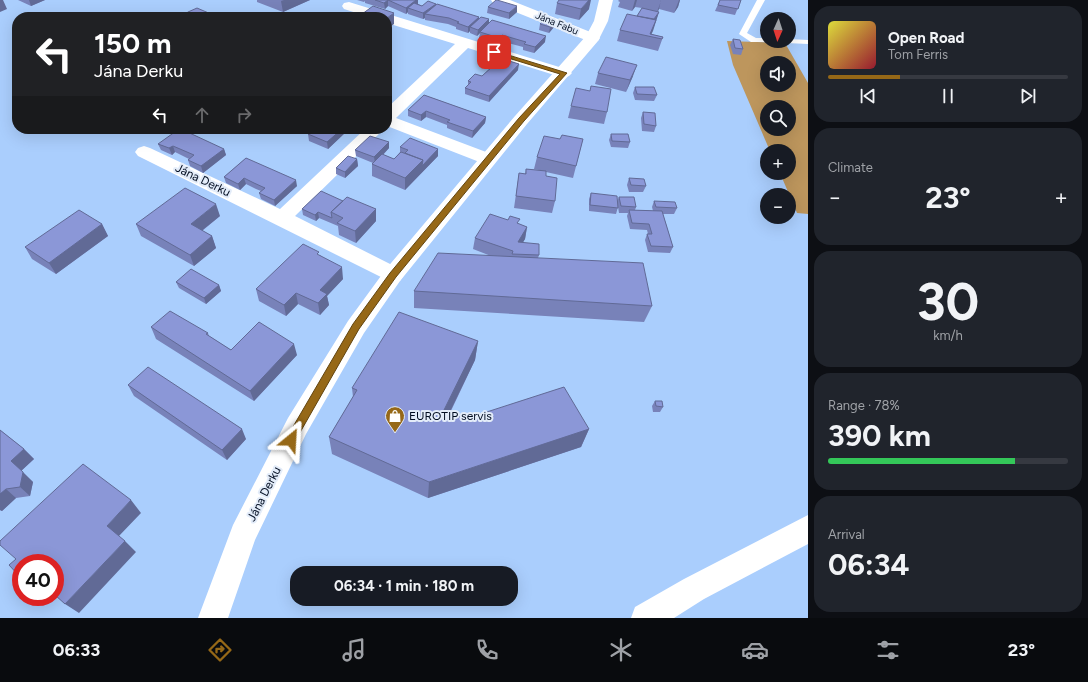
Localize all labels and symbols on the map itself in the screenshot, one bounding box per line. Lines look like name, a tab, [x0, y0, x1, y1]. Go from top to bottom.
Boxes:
street label: Jána Fabu	[534, 8, 580, 38]
north arrow	[760, 12, 796, 48]
pin	[477, 35, 511, 69]
street label: Jána Derku	[173, 161, 233, 199]
shop icon: EUROTIP servis	[384, 405, 406, 433]
place label: EUROTIP servis	[409, 409, 492, 423]
position arrow	[270, 419, 312, 461]
street label: Jána Derku	[244, 464, 284, 524]
speed limit sign: 40	[12, 554, 64, 606]

